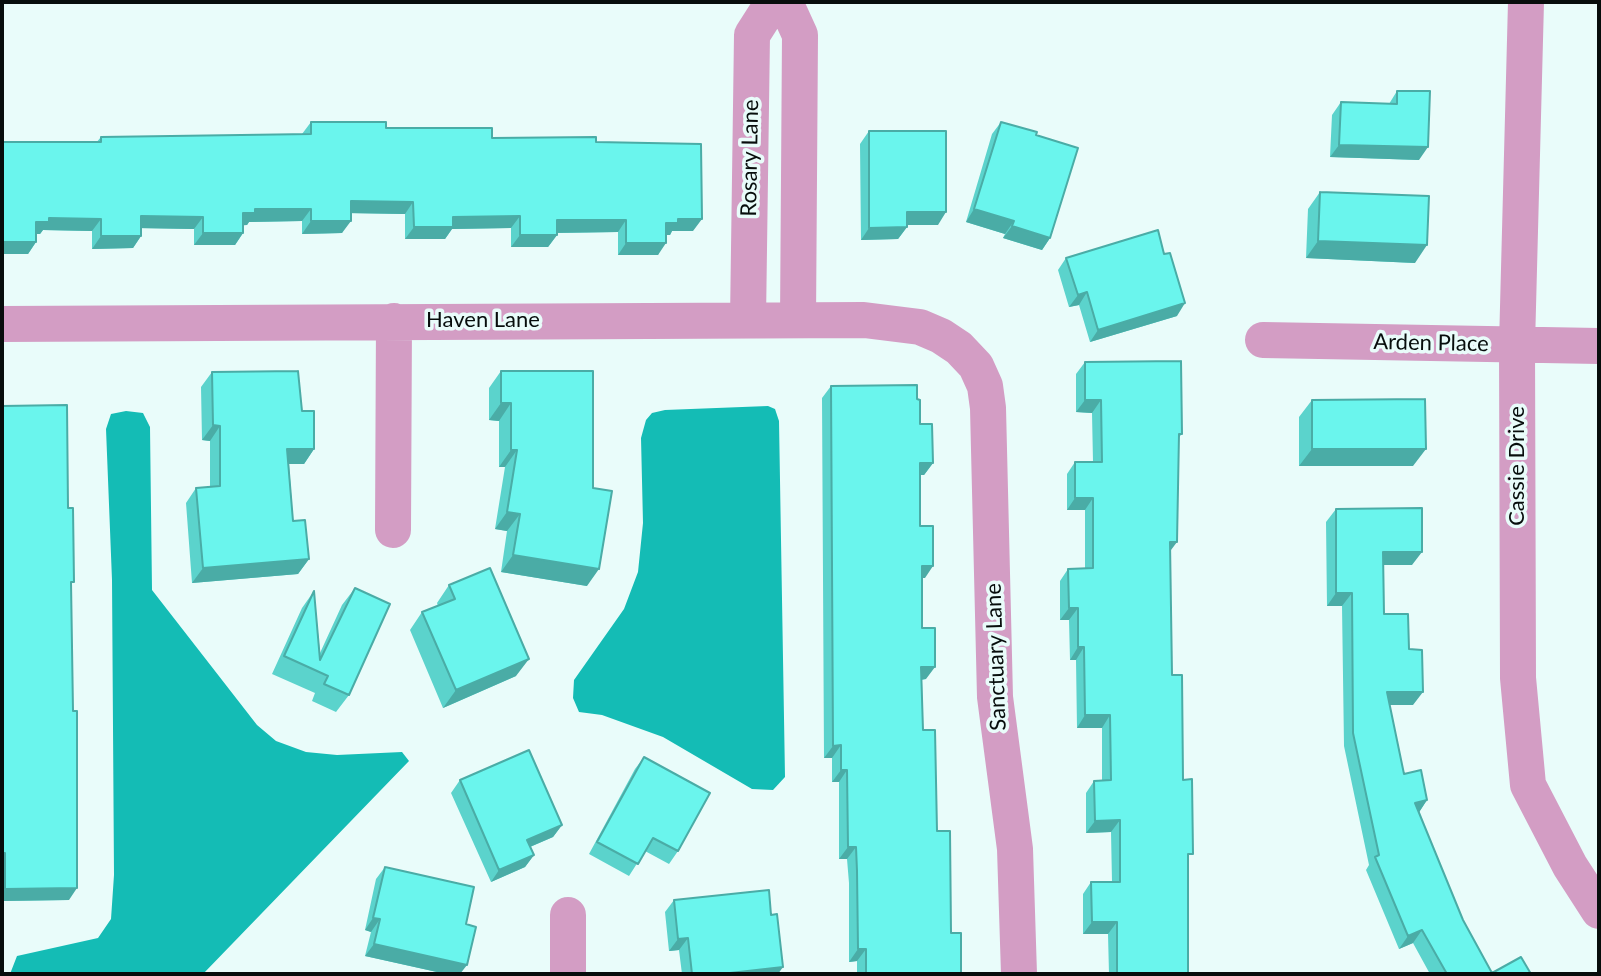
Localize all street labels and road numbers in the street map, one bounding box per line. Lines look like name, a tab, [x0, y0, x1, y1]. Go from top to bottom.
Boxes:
street label: Rosary Lane	[736, 99, 764, 217]
street label: Haven Lane	[426, 307, 540, 333]
street label: Arden Place	[1373, 329, 1489, 357]
street label: Cassie Drive	[1504, 406, 1530, 526]
street label: Sanctuary Lane	[980, 583, 1012, 731]

